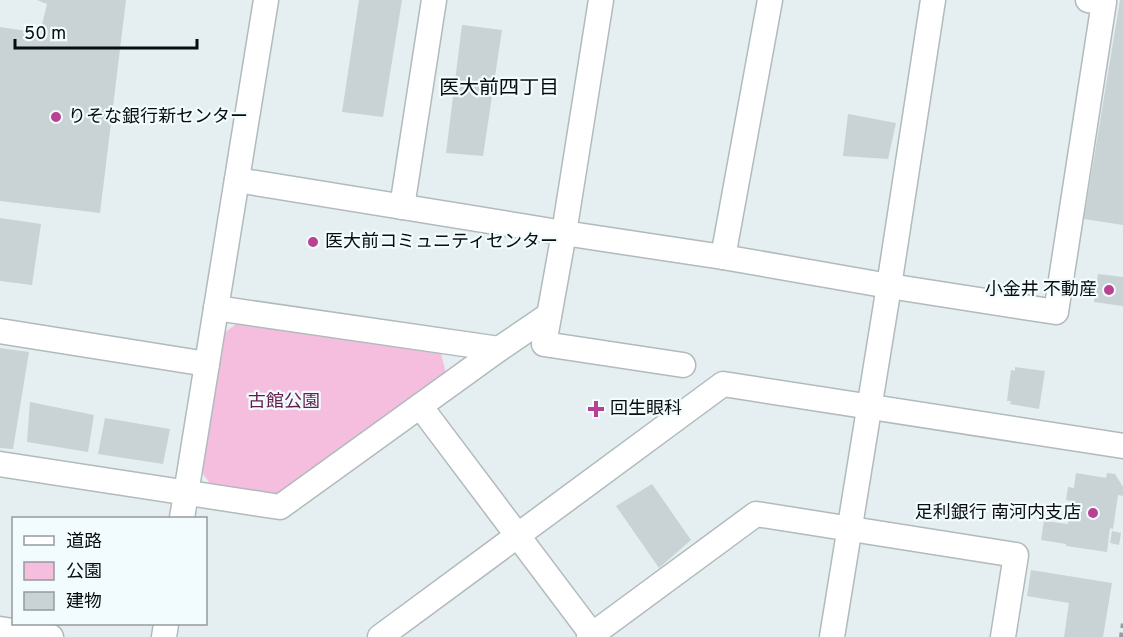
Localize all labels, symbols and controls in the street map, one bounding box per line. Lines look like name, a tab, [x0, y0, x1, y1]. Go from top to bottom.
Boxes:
scale bar	[15, 12, 196, 50]
text: 50 m	[24, 23, 66, 46]
district label: 医大前四丁目	[439, 76, 559, 102]
place label: りそな銀行新センター	[68, 106, 248, 129]
marker: りそな銀行新センター	[49, 110, 63, 124]
place label: 医大前コミュニティセンター	[325, 231, 558, 254]
marker: 医大前コミュニティセンター	[306, 235, 320, 249]
place label: 小金井 不動産	[985, 279, 1097, 302]
marker: 小金井 不動産	[1102, 283, 1116, 297]
park label: 古館公園	[248, 391, 320, 414]
place label: 回生眼科	[610, 398, 682, 421]
marker: 回生眼科	[587, 400, 605, 418]
place label: 足利銀行 南河内支店	[915, 502, 1081, 525]
marker: 足利銀行 南河内支店	[1086, 506, 1100, 520]
legend	[12, 517, 207, 625]
text: 道路	[66, 531, 102, 554]
text: 公園	[66, 561, 102, 584]
text: 建物	[66, 591, 102, 614]

